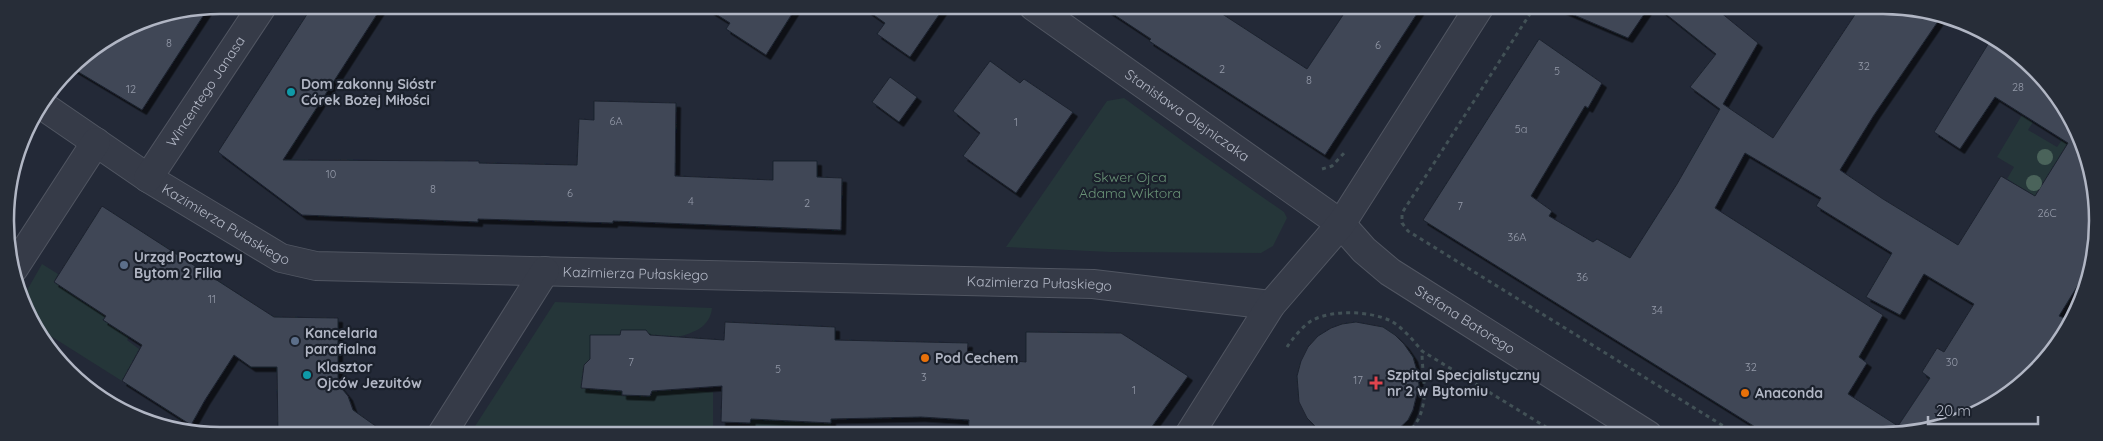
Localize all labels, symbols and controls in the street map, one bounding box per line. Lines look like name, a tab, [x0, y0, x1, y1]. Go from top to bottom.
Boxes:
street label: Wincentego Janasa	[162, 33, 249, 150]
house number: 8	[166, 36, 172, 50]
house number: 6	[1375, 38, 1381, 52]
house number: 32	[1858, 59, 1870, 73]
house number: 2	[1219, 62, 1225, 76]
house number: 5	[1554, 64, 1560, 78]
street label: Stanisława Olejniczaka	[1122, 65, 1253, 165]
house number: 8	[1306, 73, 1312, 87]
place label: Dom zakonny Sióstr Córek Bożej Miłości	[301, 75, 436, 109]
house number: 28	[2012, 80, 2024, 94]
house number: 12	[126, 82, 136, 96]
marker: Dom zakonny Sióstr Córek Bożej Miłości	[285, 86, 297, 98]
house number: 6A	[609, 114, 623, 128]
house number: 1	[1014, 115, 1018, 129]
house number: 5a	[1515, 122, 1527, 136]
house number: 10	[326, 167, 336, 181]
park label: Skwer Ojca Adama Wiktora	[1079, 168, 1181, 202]
street label: Kazimierza Pułaskiego	[159, 180, 291, 269]
house number: 8	[430, 182, 436, 196]
house number: 6	[567, 186, 573, 200]
house number: 4	[688, 194, 694, 208]
house number: 2	[804, 196, 810, 210]
house number: 7	[1457, 199, 1463, 213]
house number: 26C	[2037, 206, 2057, 220]
house number: 36A	[1508, 230, 1526, 244]
place label: Urząd Pocztowy Bytom 2 Filia	[134, 248, 243, 282]
marker: Urząd Pocztowy Bytom 2 Filia	[118, 259, 130, 271]
street label: Kazimierza Pułaskiego	[562, 263, 708, 284]
house number: 36	[1576, 270, 1588, 284]
street label: Kazimierza Pułaskiego	[966, 272, 1113, 295]
street label: Stefana Batorego	[1412, 281, 1519, 358]
house number: 11	[208, 292, 216, 306]
house number: 34	[1651, 303, 1663, 317]
place label: Kancelaria parafialna	[305, 324, 378, 358]
marker: Kancelaria parafialna	[289, 335, 301, 347]
place label: Pod Cechem	[935, 349, 1018, 367]
marker: Pod Cechem	[919, 352, 931, 364]
house number: 7	[628, 355, 634, 369]
house number: 30	[1946, 355, 1958, 369]
place label: Klasztor Ojców Jezuitów	[317, 358, 422, 392]
house number: 32	[1745, 360, 1757, 374]
house number: 5	[775, 362, 781, 376]
place label: Szpital Specjalistyczny nr 2 w Bytomiu	[1387, 366, 1540, 400]
marker: Klasztor Ojców Jezuitów	[301, 369, 313, 381]
house number: 3	[921, 370, 927, 384]
house number: 17	[1353, 373, 1363, 387]
marker: Szpital Specjalistyczny nr 2 w Bytomiu	[1369, 376, 1383, 390]
house number: 1	[1132, 383, 1136, 397]
place label: Anaconda	[1755, 384, 1823, 402]
marker: Anaconda	[1739, 387, 1751, 399]
scale bar	[1928, 394, 2038, 426]
text: 20 m	[1936, 401, 1971, 420]

